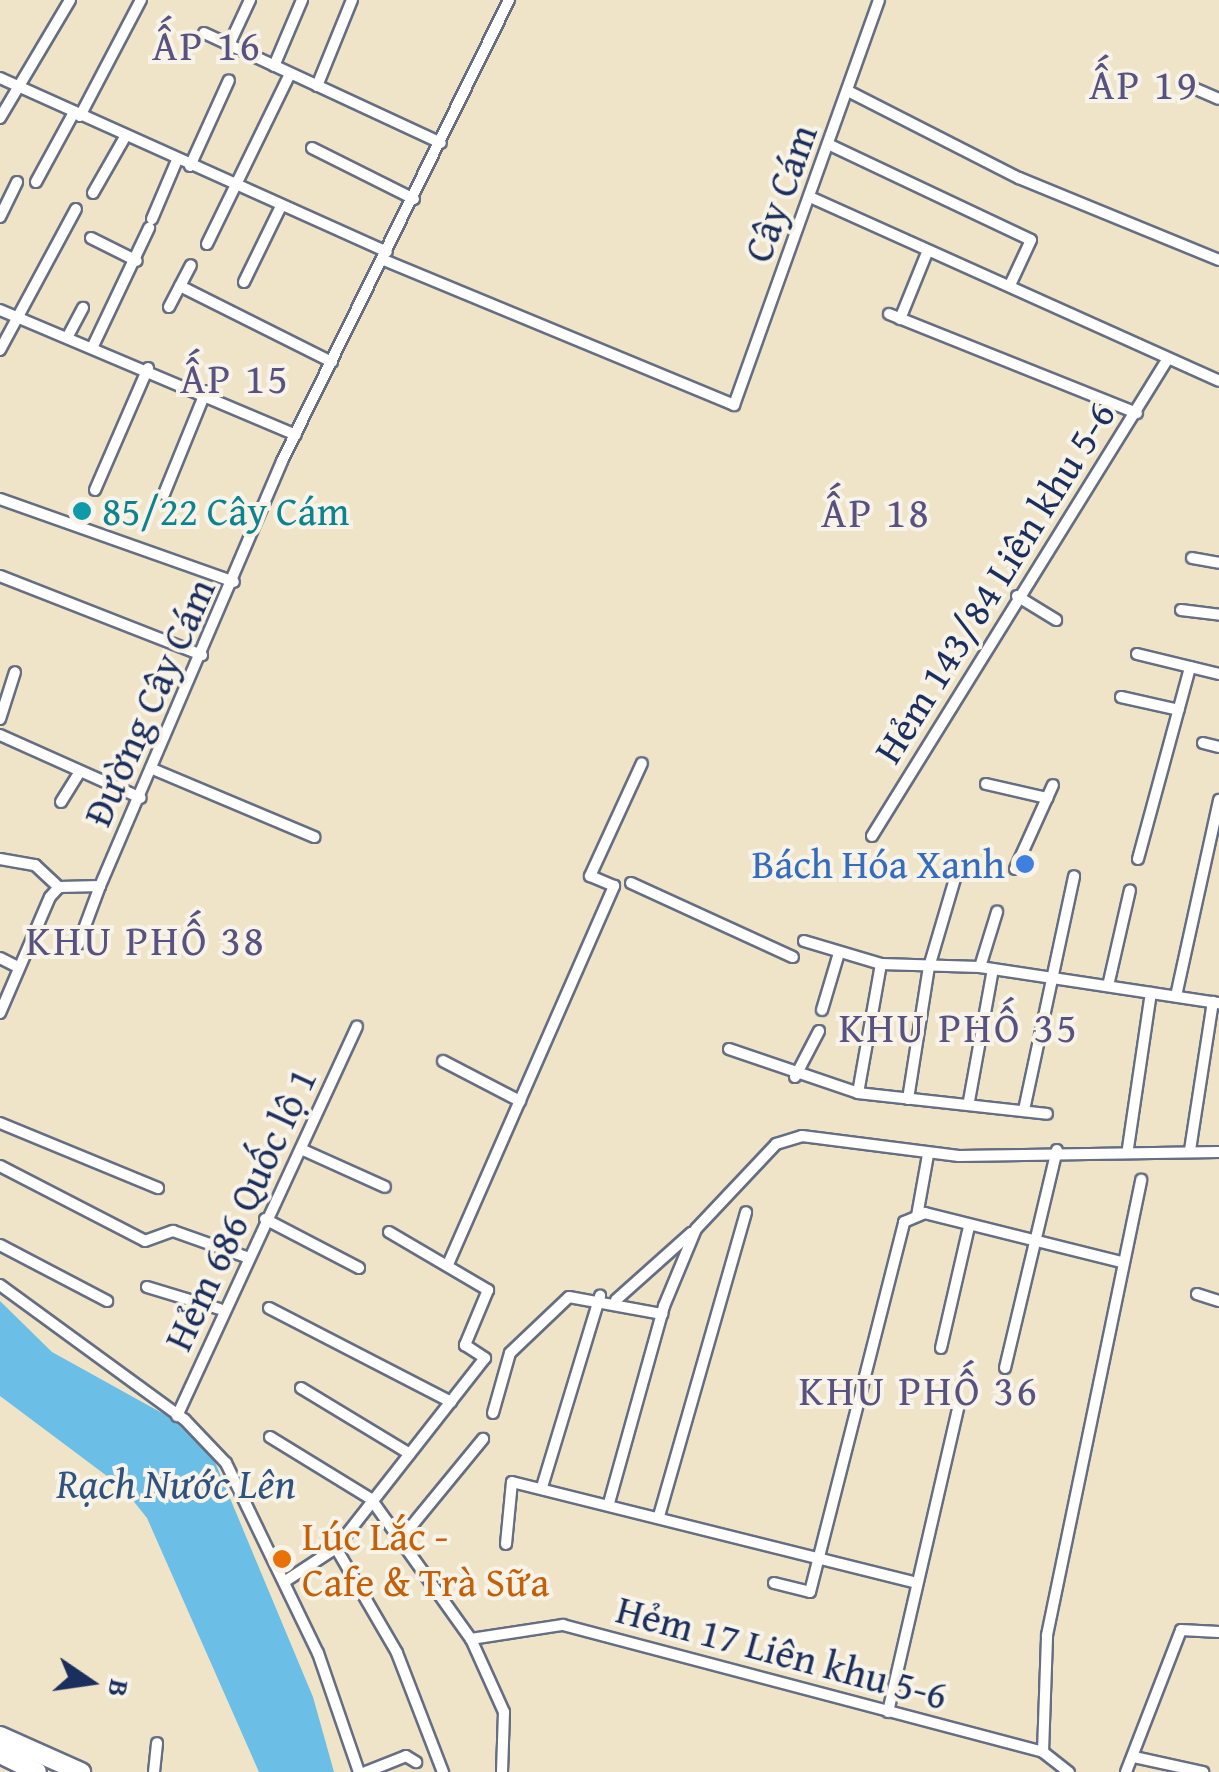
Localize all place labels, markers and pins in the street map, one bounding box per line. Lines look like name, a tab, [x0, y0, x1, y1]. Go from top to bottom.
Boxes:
place label: 85/22 Cây Cám	[102, 487, 349, 535]
marker: 85/22 Cây Cám	[71, 500, 93, 522]
place label: Bách Hóa Xanh	[752, 840, 1005, 888]
marker: Bách Hóa Xanh	[1014, 853, 1036, 875]
place label: Lúc Lắc - Cafe & Trà Sữa	[302, 1512, 549, 1606]
marker: Lúc Lắc - Cafe & Trà Sữa	[271, 1548, 293, 1570]

